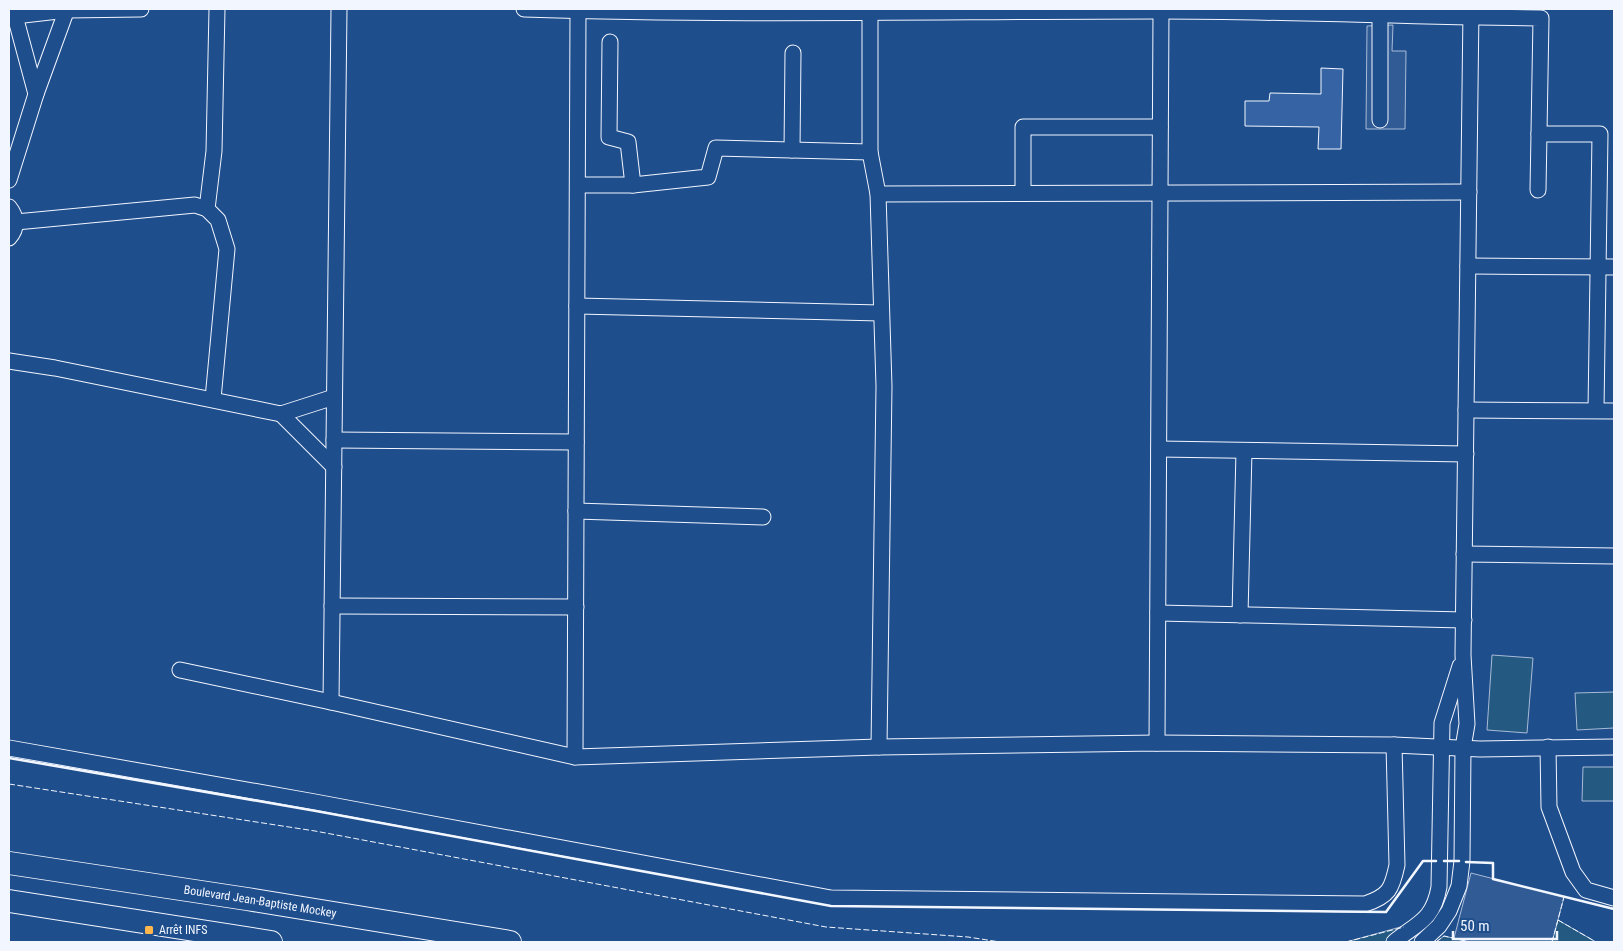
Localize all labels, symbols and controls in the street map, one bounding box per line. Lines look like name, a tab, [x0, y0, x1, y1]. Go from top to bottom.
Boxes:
street label: Boulevard Jean-Baptiste Mockey	[183, 883, 337, 921]
scale bar	[1453, 908, 1557, 940]
text: 50 m	[1460, 917, 1490, 935]
place label: Arrêt INFS	[159, 923, 207, 937]
marker: Arrêt INFS	[143, 924, 155, 936]

